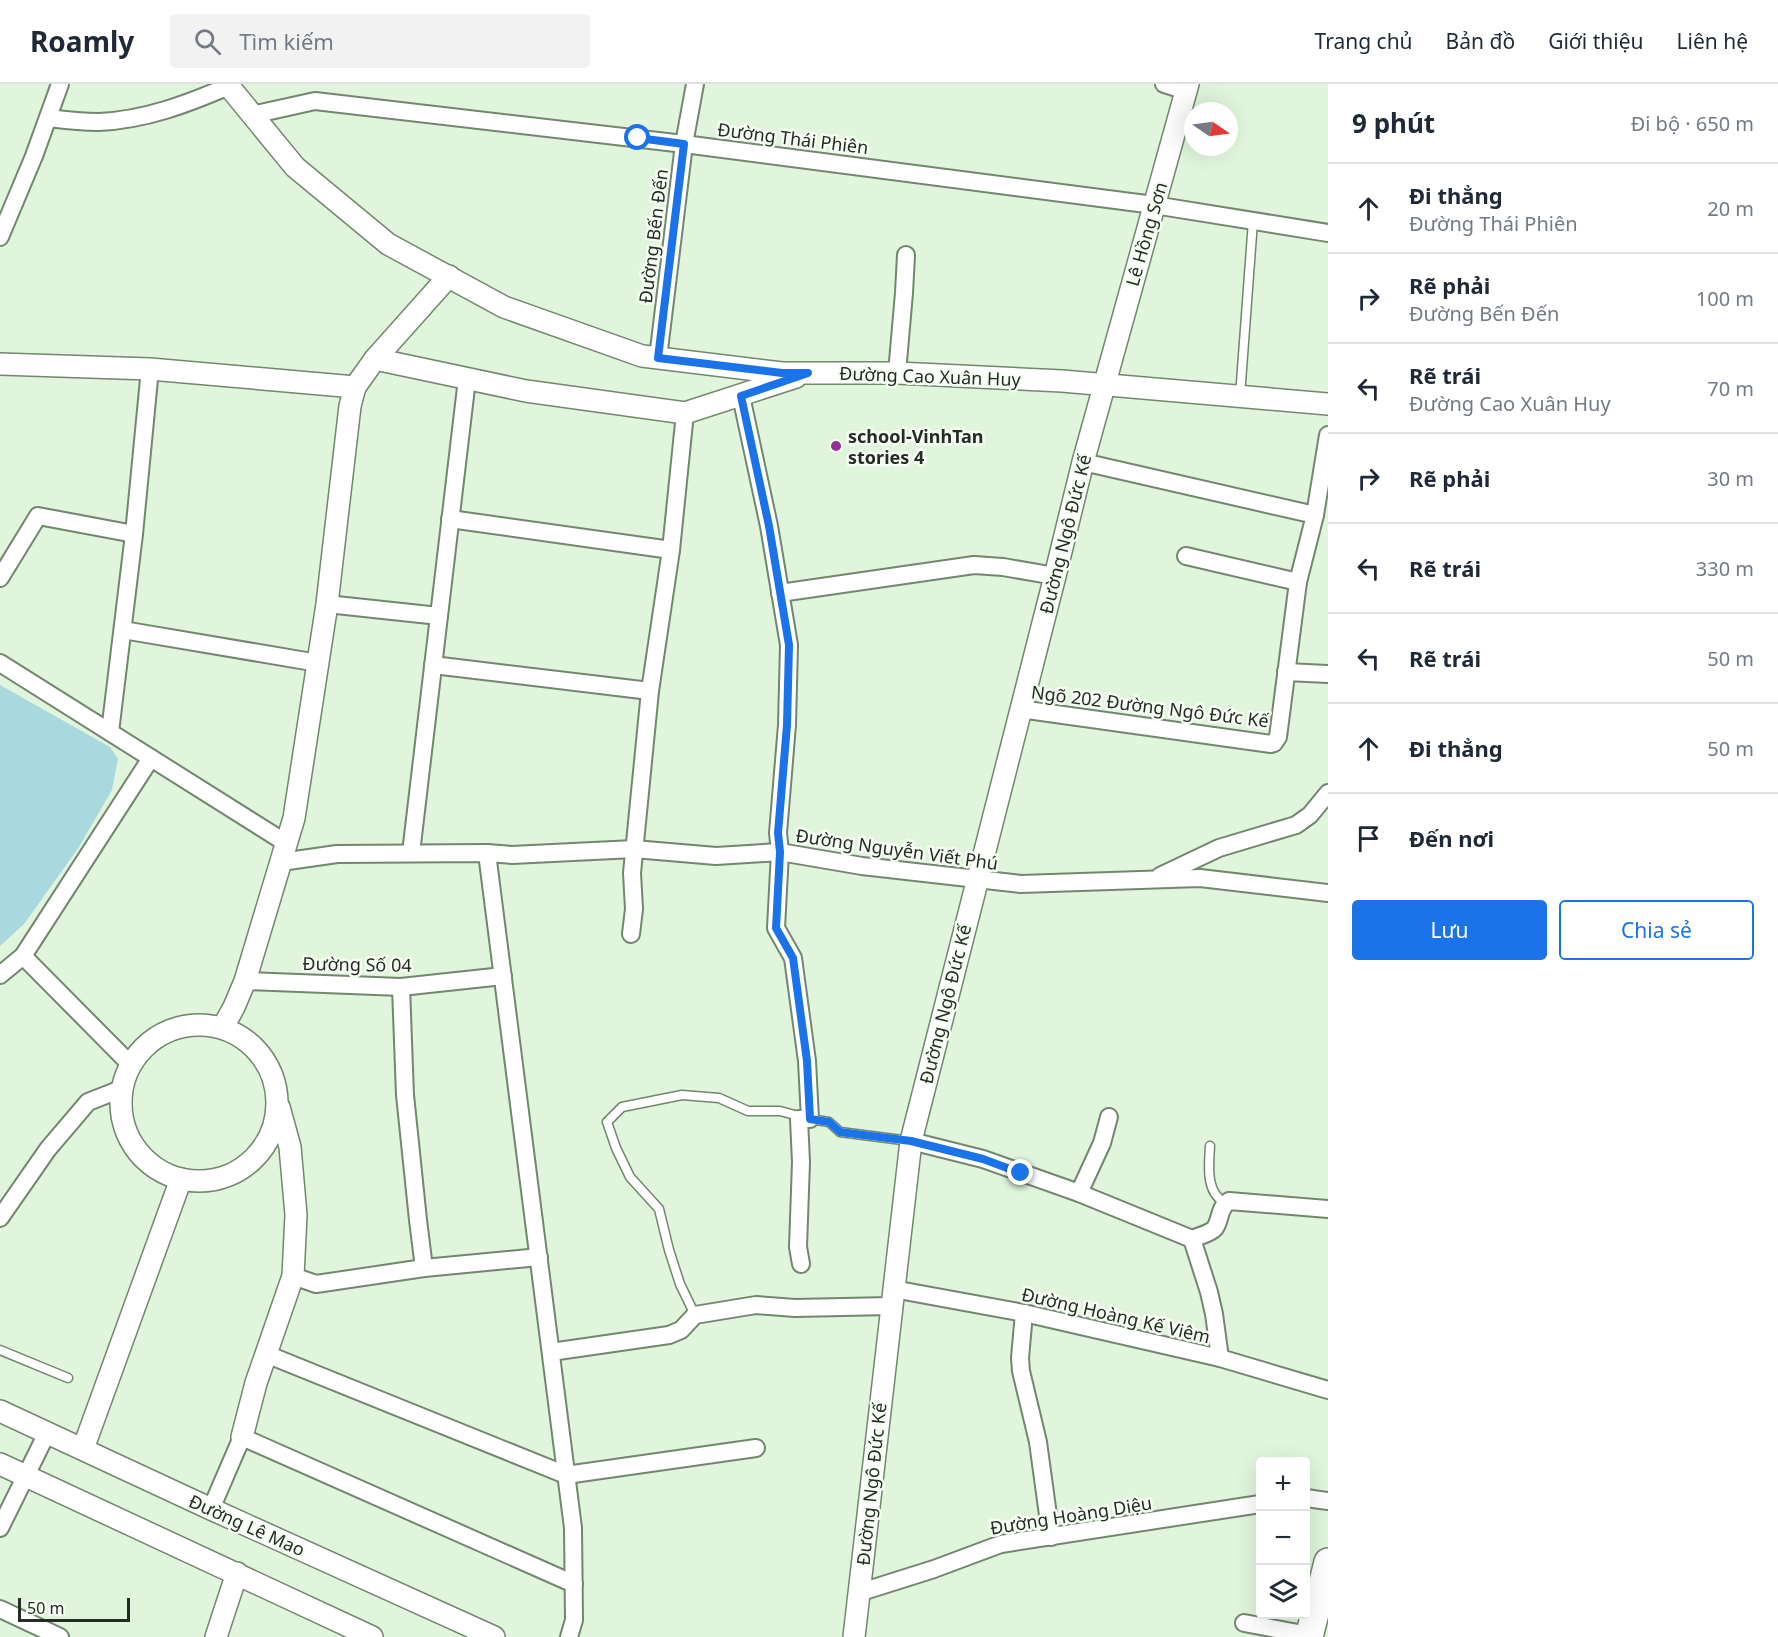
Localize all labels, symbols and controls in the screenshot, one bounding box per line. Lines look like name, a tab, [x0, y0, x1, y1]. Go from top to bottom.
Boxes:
search box	[170, 14, 590, 68]
text: Roamly	[30, 22, 134, 60]
icon: search	[191, 25, 224, 58]
text: Tìm kiếm	[239, 26, 334, 56]
text: Trang chủ	[1315, 27, 1413, 55]
text: Bản đồ	[1446, 27, 1515, 55]
text: Giới thiệu	[1548, 27, 1643, 55]
text: Liên hệ	[1676, 27, 1748, 55]
north arrow	[1184, 102, 1238, 156]
text: 9 phút	[1352, 105, 1435, 141]
text: Đi bộ · 650 m	[1631, 110, 1754, 137]
street label: Đường Thái Phiên	[716, 117, 870, 159]
route start	[624, 124, 650, 150]
street label: Đường Bến Đến	[633, 167, 673, 305]
street label: Lê Hồng Sơn	[1120, 179, 1172, 289]
text: Đi thẳng	[1409, 180, 1503, 210]
icon: ahead	[1352, 192, 1385, 225]
text: 20 m	[1707, 195, 1754, 222]
text: Đường Thái Phiên	[1409, 210, 1578, 237]
text: Rẽ phải	[1409, 270, 1490, 300]
icon: right	[1352, 282, 1385, 315]
text: 100 m	[1696, 285, 1754, 312]
text: Đường Bến Đến	[1409, 300, 1559, 327]
text: Rẽ trái	[1409, 360, 1481, 390]
street label: Đường Cao Xuân Huy	[839, 361, 1022, 391]
icon: left	[1352, 372, 1385, 405]
text: 70 m	[1707, 375, 1754, 402]
text: Đường Cao Xuân Huy	[1409, 390, 1611, 417]
place label: school-VinhTan stories 4	[848, 424, 984, 469]
marker: school-VinhTan stories 4	[829, 439, 843, 453]
street label: Đường Ngô Đức Kế	[1034, 452, 1096, 616]
icon: right	[1352, 462, 1385, 495]
text: Rẽ phải	[1409, 463, 1490, 493]
text: 30 m	[1707, 465, 1754, 492]
icon: left	[1352, 552, 1385, 585]
text: Rẽ trái	[1409, 553, 1481, 583]
text: 330 m	[1696, 555, 1754, 582]
icon: left	[1352, 642, 1385, 675]
text: Rẽ trái	[1409, 643, 1481, 673]
text: 50 m	[1707, 645, 1754, 672]
street label: Ngõ 202 Đường Ngô Đức Kế	[1030, 680, 1270, 732]
icon: ahead	[1352, 732, 1385, 765]
text: Đi thẳng	[1409, 733, 1503, 763]
text: 50 m	[1707, 735, 1754, 762]
icon: arrive	[1352, 822, 1385, 855]
street label: Đường Nguyễn Viết Phú	[794, 823, 1000, 875]
text: Đến nơi	[1409, 823, 1494, 853]
button: Lưu	[1352, 900, 1547, 960]
button: Chia sẻ	[1559, 900, 1754, 960]
street label: Đường Ngô Đức Kế	[914, 922, 976, 1086]
street label: Đường Số 04	[302, 951, 412, 977]
route end	[1007, 1159, 1033, 1185]
street label: Đường Hoàng Kế Viêm	[1019, 1282, 1213, 1348]
street label: Đường Ngô Đức Kế	[851, 1401, 891, 1567]
map controls	[1256, 1457, 1310, 1619]
button: +	[1256, 1457, 1310, 1511]
street label: Đường Lê Mao	[185, 1489, 309, 1561]
street label: Đường Hoàng Diệu	[988, 1490, 1154, 1540]
button: −	[1256, 1511, 1310, 1565]
button: layers	[1256, 1565, 1310, 1619]
scale bar	[18, 1595, 130, 1622]
text: 50 m	[27, 1597, 64, 1619]

